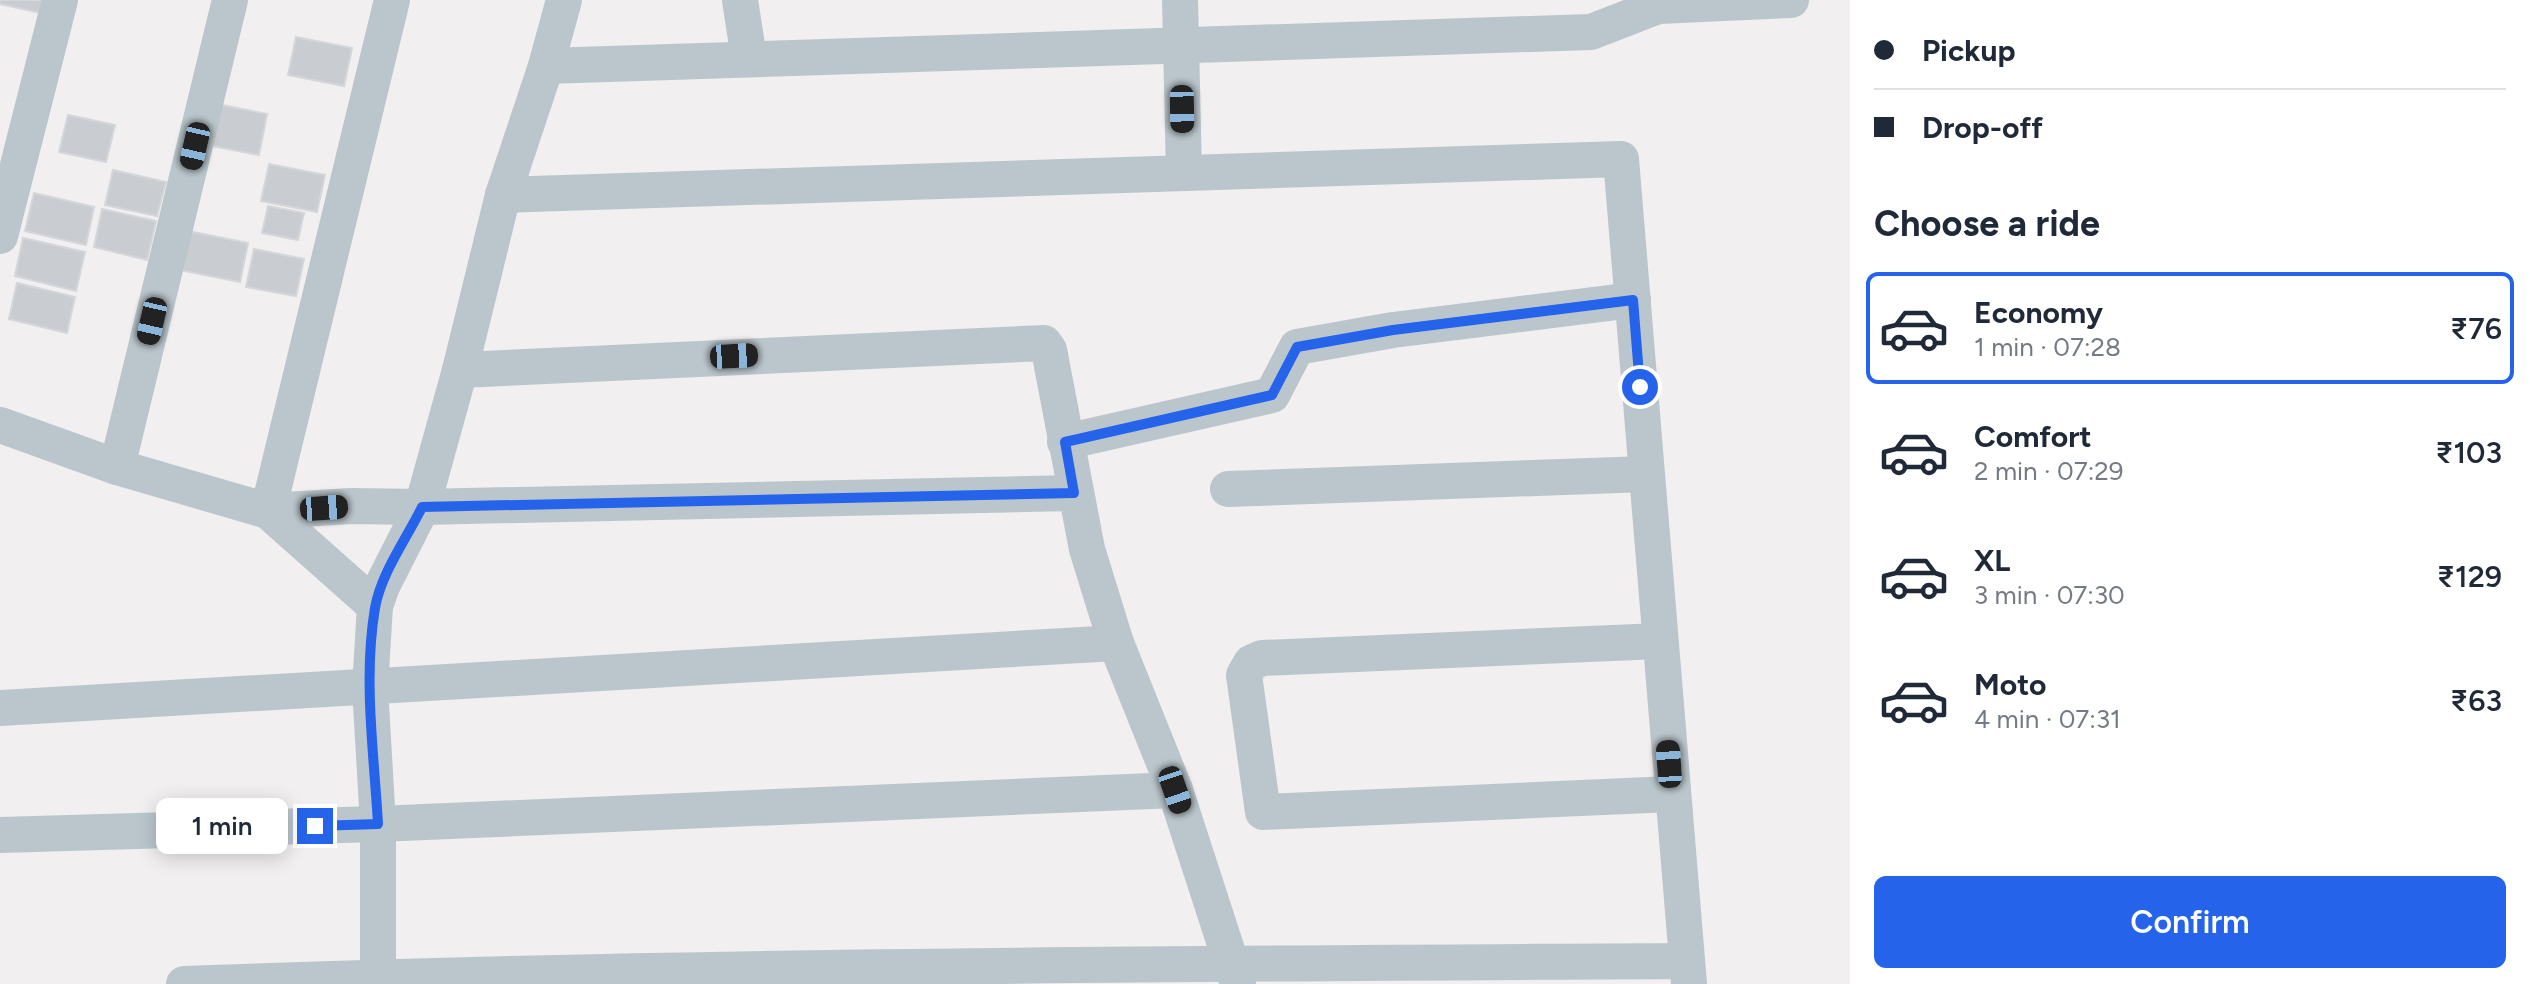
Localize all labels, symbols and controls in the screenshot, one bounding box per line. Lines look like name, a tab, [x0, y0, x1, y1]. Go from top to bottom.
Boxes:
text: Pickup	[1922, 32, 2016, 69]
car	[1170, 85, 1194, 133]
text: Drop-off	[1922, 109, 2043, 146]
car	[178, 120, 212, 172]
text: Choose a ride	[1874, 202, 2100, 245]
icon: car	[1878, 292, 1950, 364]
text: Economy	[1974, 294, 2103, 331]
car	[135, 295, 169, 347]
text: ₹76	[2450, 310, 2502, 347]
text: 1 min · 07:28	[1974, 331, 2121, 363]
car	[709, 343, 759, 369]
route start	[1622, 369, 1658, 405]
icon: car	[1878, 416, 1950, 488]
text: Comfort	[1974, 418, 2092, 455]
text: ₹103	[2435, 434, 2502, 471]
text: 2 min · 07:29	[1974, 455, 2124, 487]
car	[299, 494, 349, 522]
icon: car	[1878, 540, 1950, 612]
text: XL	[1974, 542, 2010, 579]
text: ₹129	[2437, 558, 2502, 595]
text: 3 min · 07:30	[1974, 579, 2125, 611]
icon: car	[1878, 664, 1950, 736]
text: Moto	[1974, 666, 2046, 703]
text: ₹63	[2450, 682, 2502, 719]
text: 4 min · 07:31	[1974, 703, 2121, 735]
car	[1655, 739, 1683, 789]
car	[1156, 763, 1194, 817]
callout: 1 min	[155, 798, 287, 854]
route end	[297, 808, 333, 844]
text: 1 min	[192, 810, 252, 842]
button: Confirm	[1874, 876, 2506, 968]

